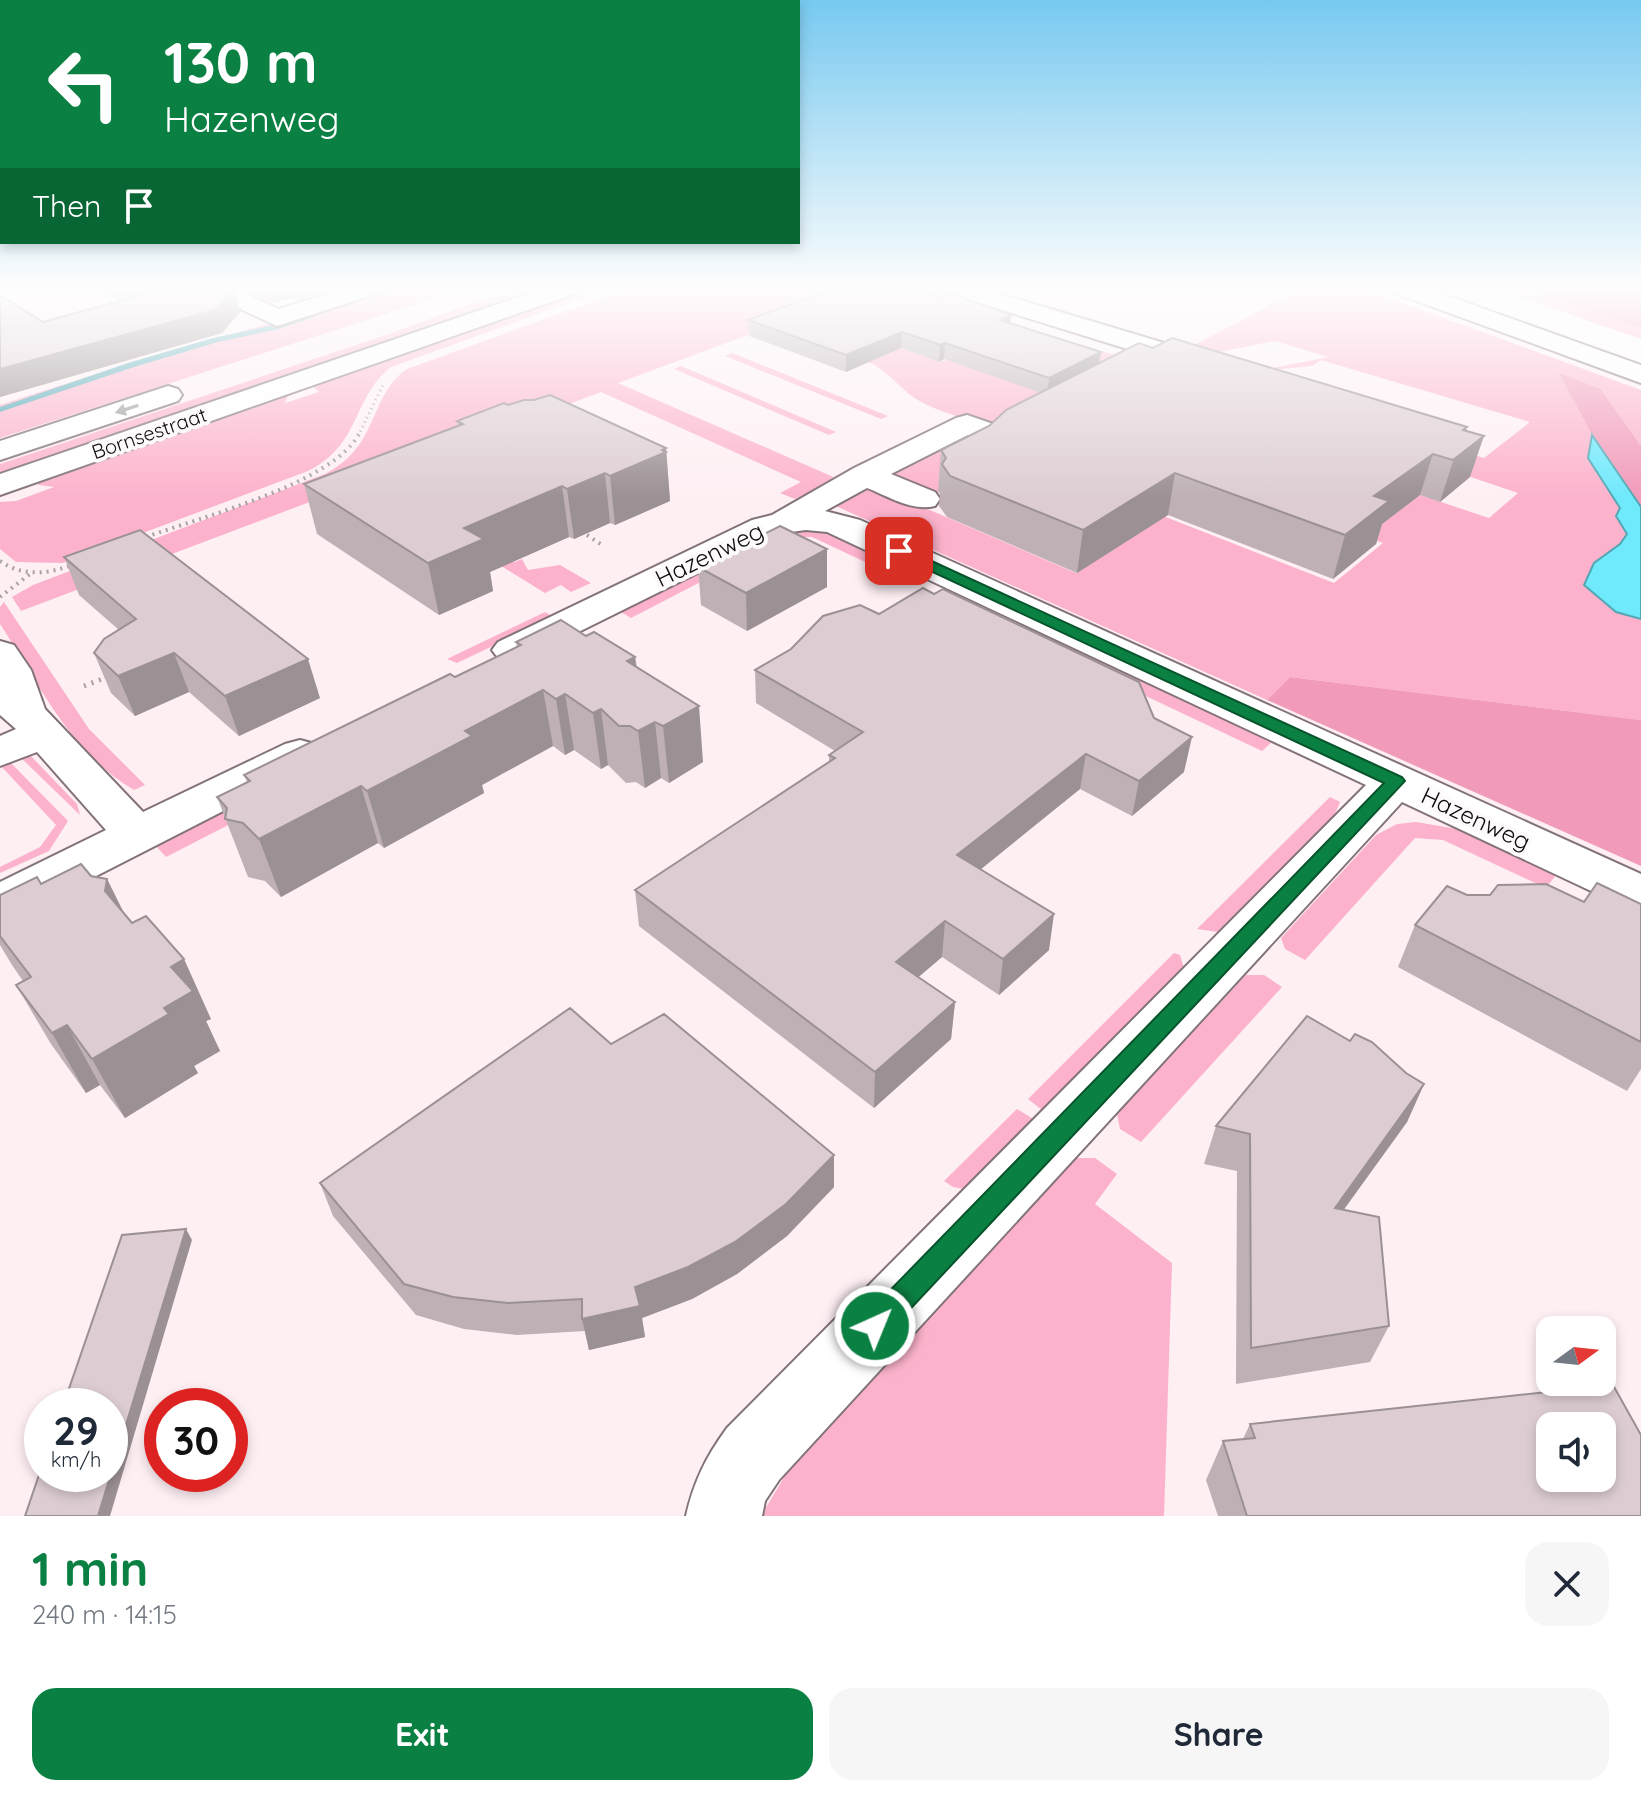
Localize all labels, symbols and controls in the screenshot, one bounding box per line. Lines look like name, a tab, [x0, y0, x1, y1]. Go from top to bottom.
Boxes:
text: 130 m	[164, 27, 318, 97]
icon: left	[32, 32, 136, 136]
text: Hazenweg	[164, 96, 339, 141]
icon: arrive	[117, 184, 161, 228]
text: Then	[32, 187, 101, 225]
street label: Bornsestraat	[88, 402, 210, 464]
one-way arrow	[115, 403, 139, 415]
street label: Hazenweg	[650, 515, 768, 593]
pin	[865, 517, 933, 585]
icon: arrive	[877, 529, 921, 573]
street label: Hazenweg	[1417, 780, 1535, 856]
position arrow	[833, 1284, 917, 1368]
north arrow	[1536, 1316, 1616, 1396]
map controls	[1536, 1316, 1616, 1492]
speed limit sign: 30	[144, 1388, 248, 1492]
text: 29	[53, 1405, 99, 1455]
button: sound	[1536, 1412, 1616, 1492]
text: km/h	[51, 1447, 101, 1472]
text: 1 min	[32, 1538, 148, 1598]
button: close	[1525, 1542, 1609, 1626]
text: 240 m · 14:15	[32, 1598, 177, 1631]
button: Exit	[32, 1688, 813, 1780]
button: Share	[829, 1688, 1609, 1780]

